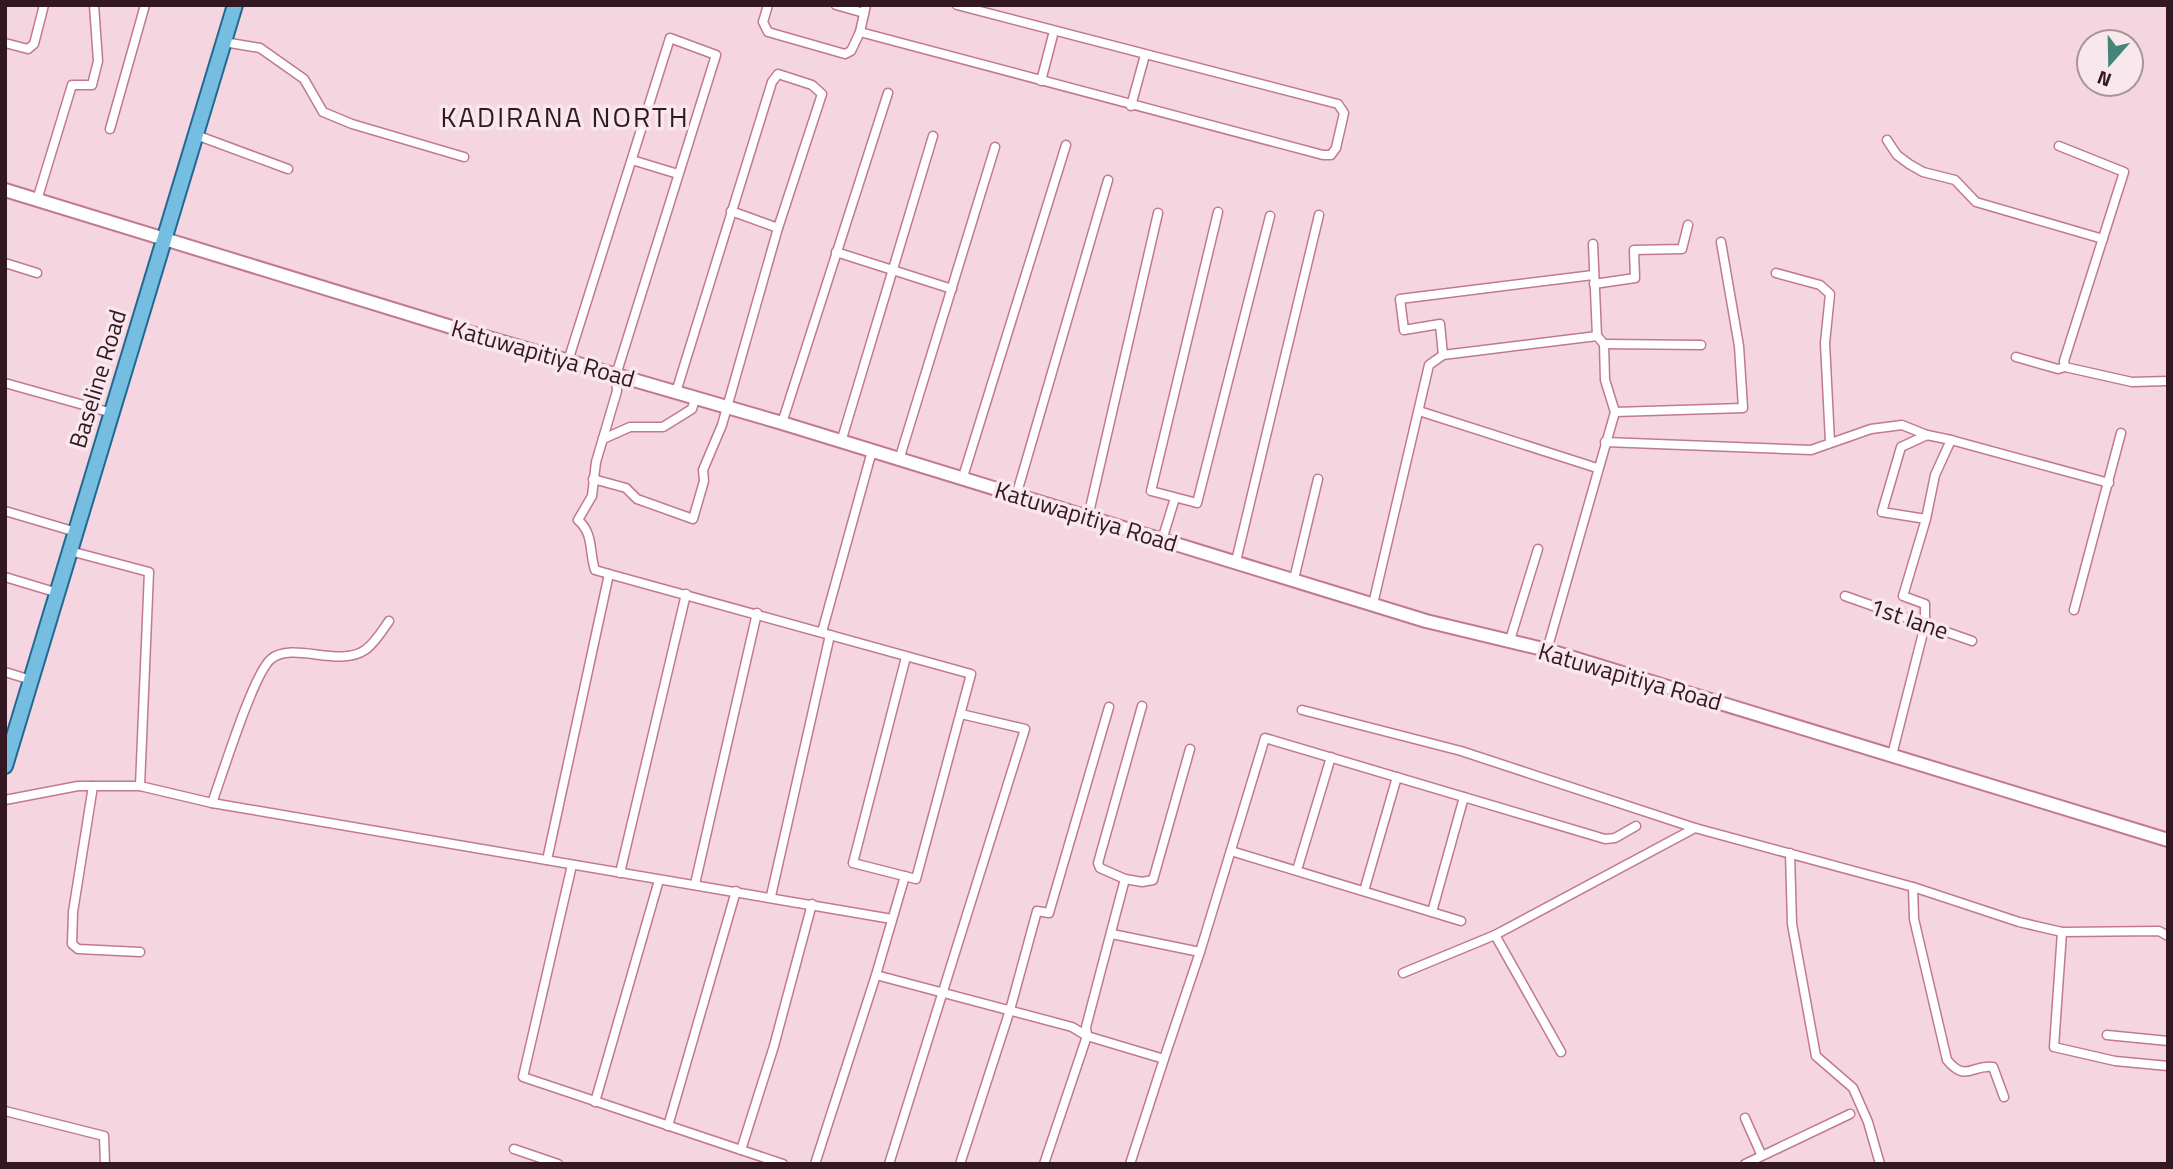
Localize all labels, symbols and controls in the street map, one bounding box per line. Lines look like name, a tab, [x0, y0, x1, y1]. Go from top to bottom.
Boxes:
north arrow	[2075, 28, 2145, 98]
text: N	[2093, 64, 2115, 95]
district label: KADIRANA NORTH	[440, 95, 690, 138]
street label: Baseline Road	[59, 305, 135, 452]
street label: Katuwapitiya Road	[447, 310, 639, 396]
street label: Katuwapitiya Road	[991, 471, 1182, 561]
street label: 1st lane	[1865, 588, 1953, 648]
street label: Katuwapitiya Road	[1534, 633, 1726, 719]

